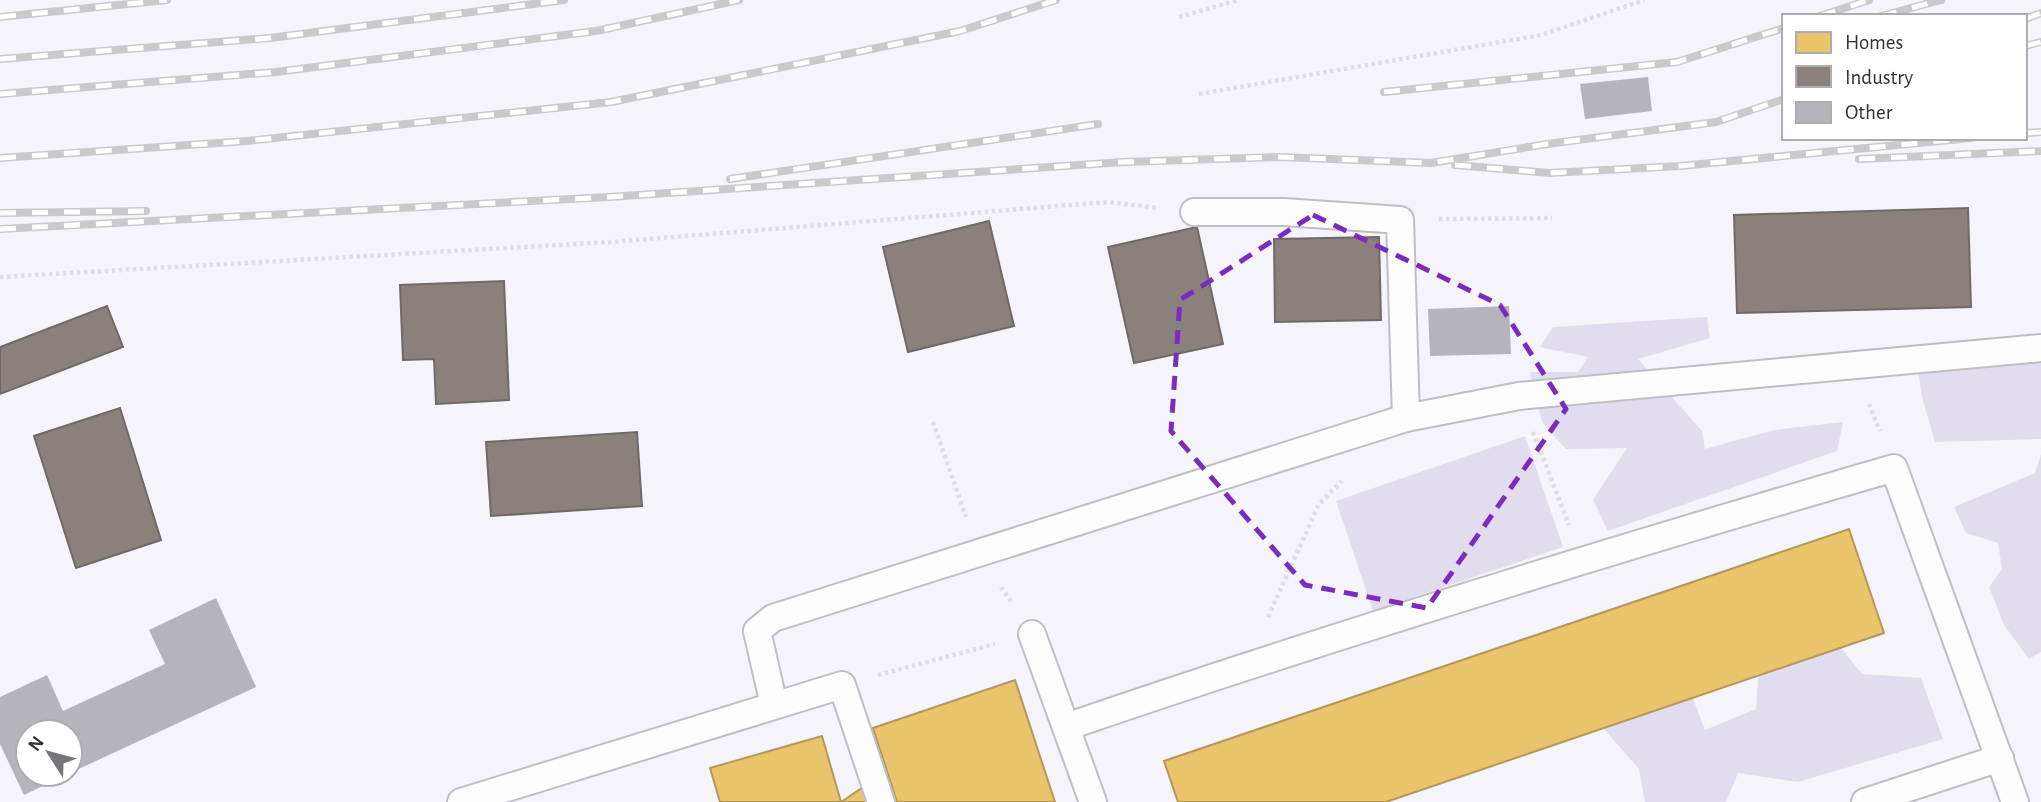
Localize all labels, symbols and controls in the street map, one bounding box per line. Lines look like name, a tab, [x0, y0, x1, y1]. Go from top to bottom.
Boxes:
legend	[1782, 14, 2027, 140]
text: Homes	[1845, 32, 1903, 53]
text: Industry	[1845, 67, 1913, 88]
text: Other	[1845, 102, 1893, 123]
north arrow	[14, 718, 84, 788]
text: N	[25, 733, 48, 755]

